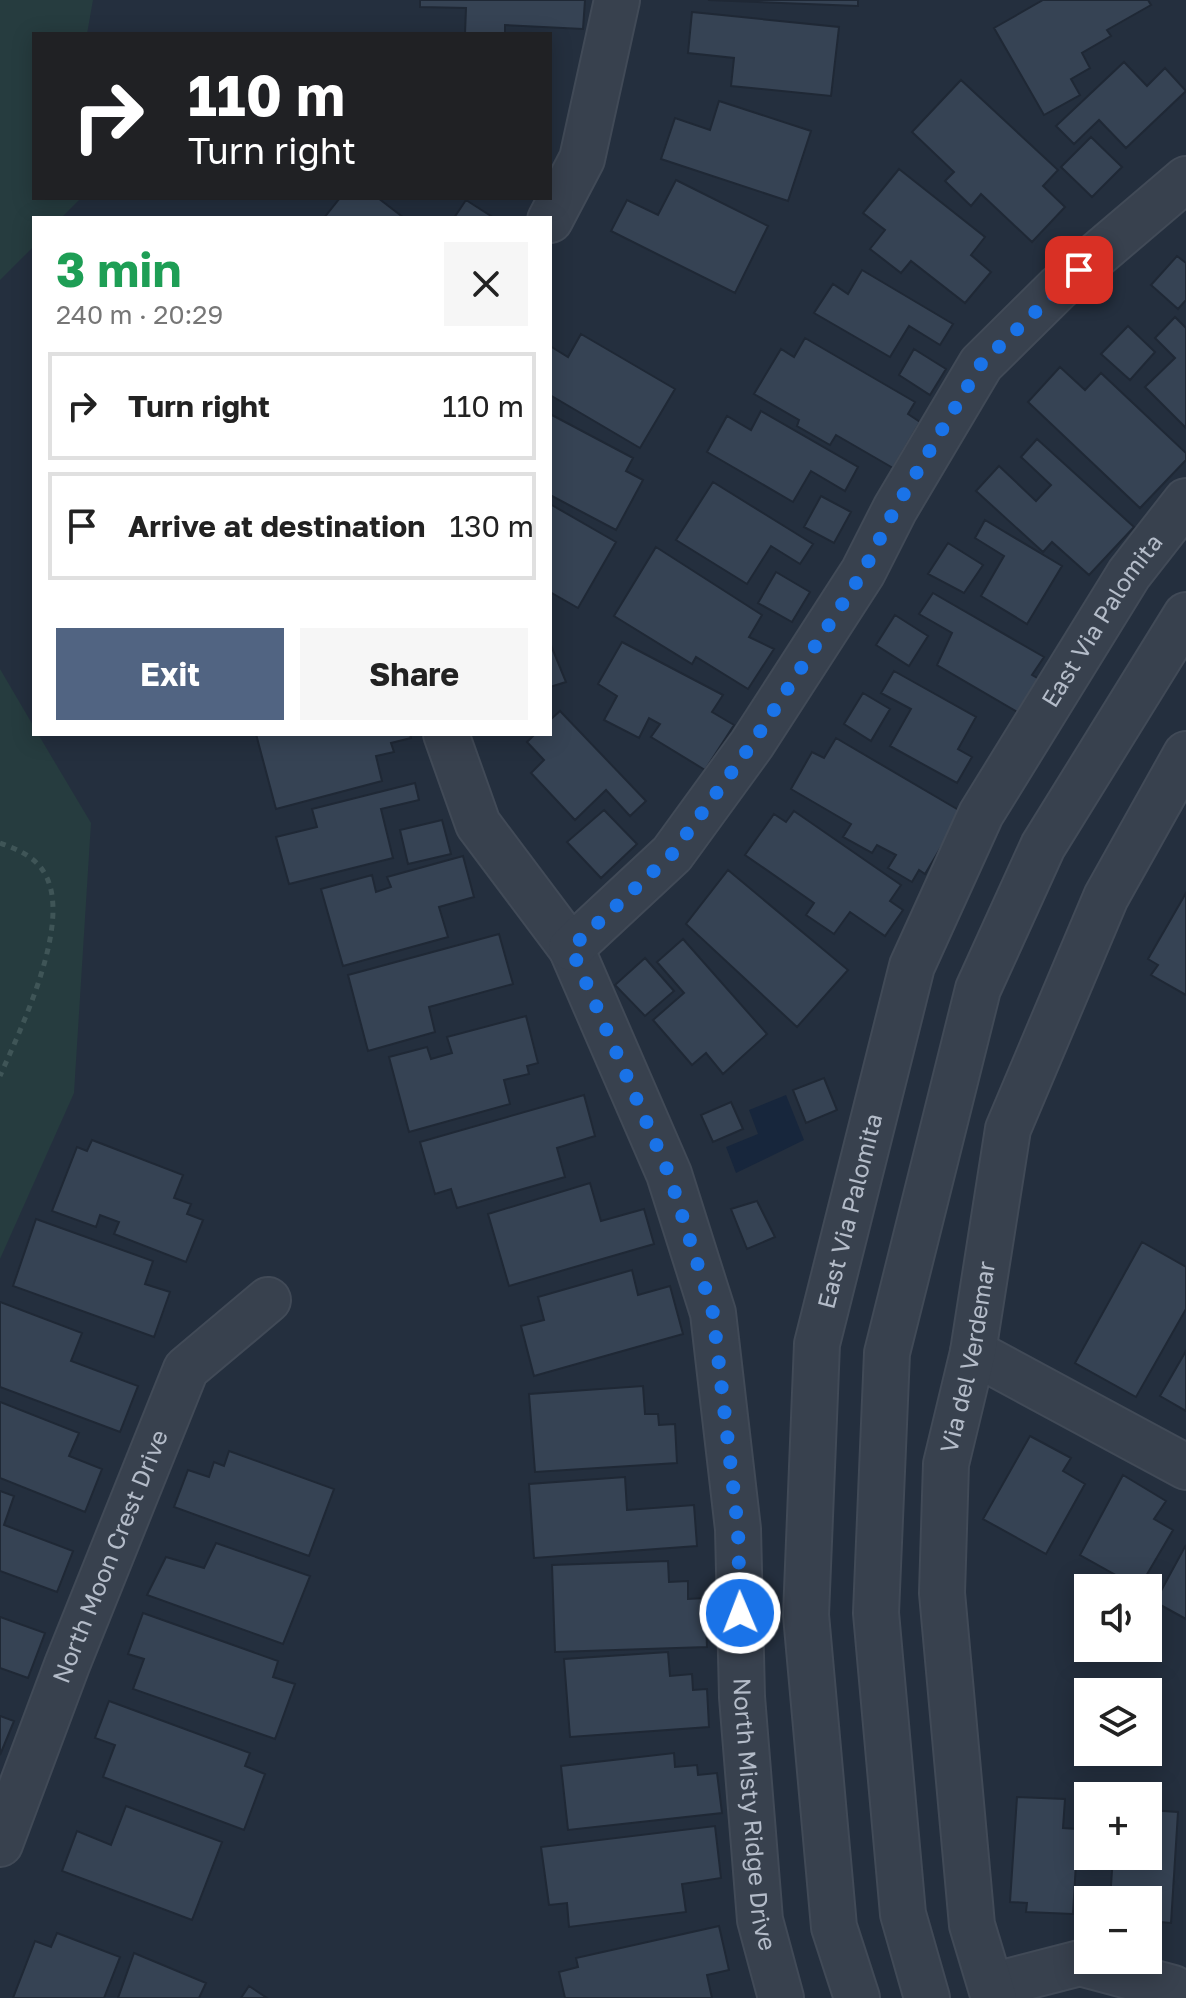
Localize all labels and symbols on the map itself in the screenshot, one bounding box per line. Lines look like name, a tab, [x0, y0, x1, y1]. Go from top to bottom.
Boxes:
pin	[1045, 236, 1113, 304]
street label: East Via Palomita	[1035, 528, 1168, 712]
street label: East Via Palomita	[810, 1110, 887, 1311]
street label: Via del Verdemar	[933, 1259, 1000, 1456]
street label: North Moon Crest Drive	[46, 1425, 173, 1687]
position arrow	[698, 1571, 782, 1655]
street label: North Misty Ridge Drive	[729, 1678, 784, 1953]

